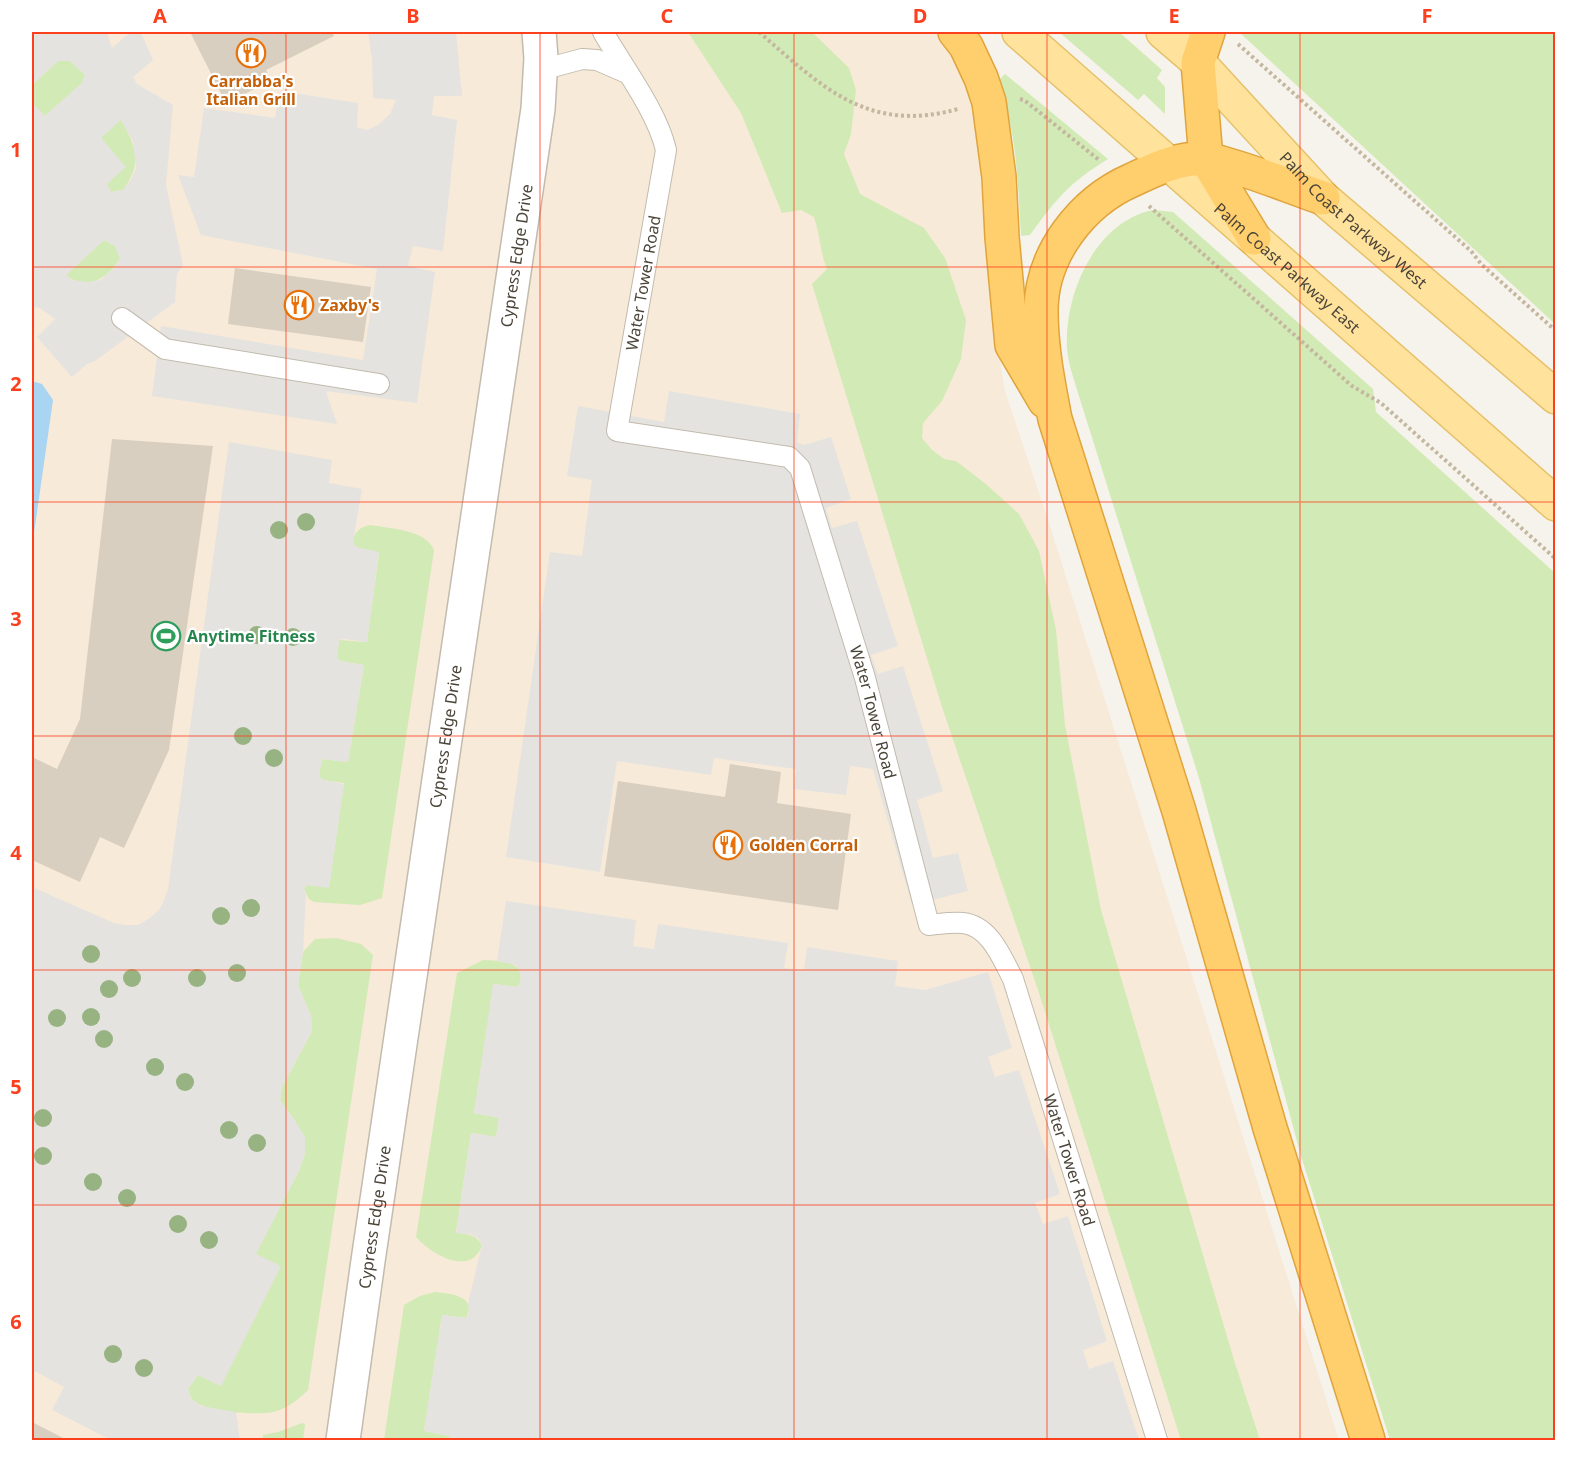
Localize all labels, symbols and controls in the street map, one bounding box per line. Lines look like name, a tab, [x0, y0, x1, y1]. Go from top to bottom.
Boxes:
text: A	[153, 2, 167, 29]
text: B	[406, 2, 420, 29]
text: C	[661, 2, 674, 29]
text: D	[913, 2, 927, 29]
text: E	[1168, 2, 1180, 29]
text: F	[1422, 2, 1432, 29]
restaurant icon: Carrabba's Italian Grill	[235, 37, 267, 69]
place label: Carrabba's Italian Grill	[206, 70, 296, 110]
text: 1	[10, 136, 22, 163]
street label: Palm Coast Parkway West	[1275, 147, 1432, 293]
street label: Cypress Edge Drive	[495, 183, 538, 329]
street label: Palm Coast Parkway East	[1209, 198, 1365, 338]
street label: Water Tower Road	[620, 214, 666, 352]
restaurant icon: Zaxby's	[283, 289, 315, 321]
place label: Zaxby's	[320, 294, 379, 316]
text: 2	[10, 370, 22, 397]
text: 3	[10, 605, 22, 632]
sports icon: Anytime Fitness	[150, 620, 182, 652]
place label: Anytime Fitness	[187, 625, 315, 647]
street label: Water Tower Road	[845, 643, 902, 781]
street label: Cypress Edge Drive	[424, 663, 467, 809]
restaurant icon: Golden Corral	[712, 829, 744, 861]
place label: Golden Corral	[749, 834, 858, 856]
text: 4	[10, 839, 22, 866]
text: 5	[10, 1073, 22, 1100]
street label: Water Tower Road	[1039, 1091, 1100, 1229]
street label: Cypress Edge Drive	[353, 1144, 396, 1290]
text: 6	[10, 1308, 22, 1335]

